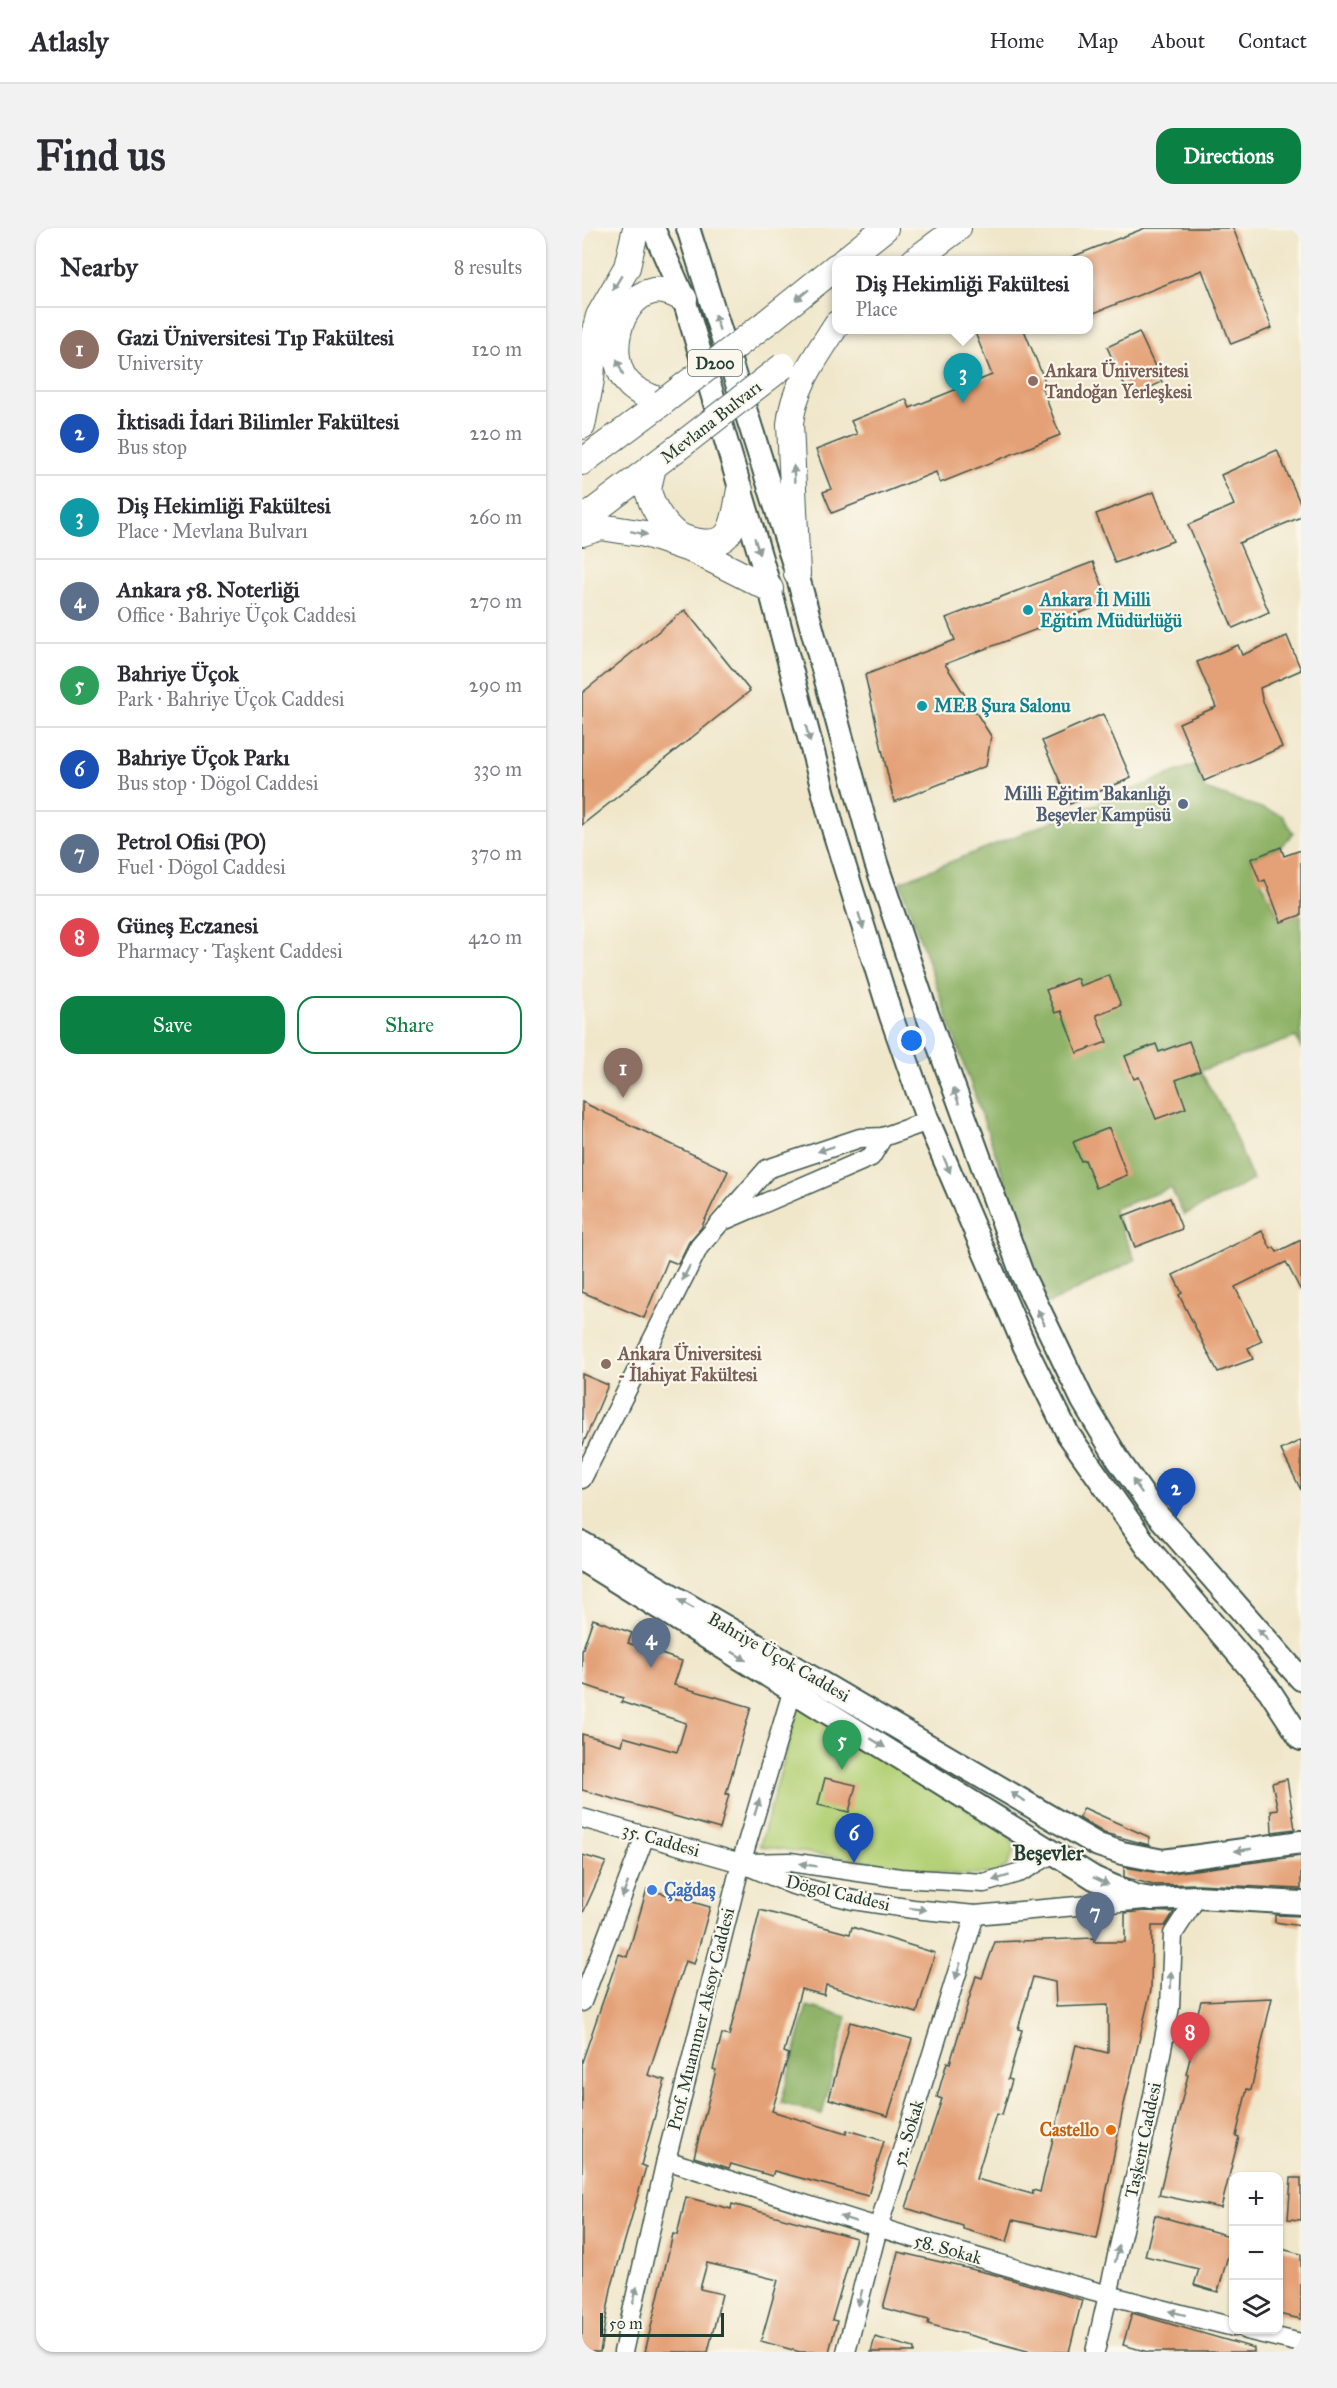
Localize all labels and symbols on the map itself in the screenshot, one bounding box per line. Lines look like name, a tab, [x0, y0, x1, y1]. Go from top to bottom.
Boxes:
one-way arrow	[612, 275, 623, 291]
one-way arrow	[794, 288, 809, 300]
one-way arrow	[712, 313, 721, 331]
road number: D200	[688, 350, 742, 376]
pin: 3	[944, 354, 982, 403]
one-way arrow	[615, 358, 624, 376]
place label: Ankara Üniversitesi Tandoğan Yerleşkesi	[1044, 359, 1193, 404]
marker: Ankara Üniversitesi Tandoğan Yerleşkesi	[1026, 374, 1040, 388]
street label: Mevlana Bulvarı	[656, 376, 766, 468]
one-way arrow	[789, 464, 799, 483]
one-way arrow	[630, 529, 649, 538]
one-way arrow	[753, 537, 762, 555]
place label: Ankara İl Milli Eğitim Müdürlüğü	[1039, 587, 1182, 633]
marker: Ankara İl Milli Eğitim Müdürlüğü	[1021, 603, 1035, 617]
place label: MEB Şura Salonu	[934, 695, 1071, 718]
marker: MEB Şura Salonu	[915, 699, 929, 713]
one-way arrow	[803, 725, 813, 743]
place label: Milli Eğitim Bakanlığı Beşevler Kampüsü	[1004, 783, 1172, 827]
marker: Milli Eğitim Bakanlığı Beşevler Kampüsü	[1176, 797, 1190, 811]
one-way arrow	[857, 912, 867, 930]
your location	[897, 1026, 926, 1055]
pin: 1	[604, 1048, 642, 1098]
one-way arrow	[951, 1086, 961, 1104]
one-way arrow	[817, 1145, 835, 1154]
one-way arrow	[942, 1156, 952, 1174]
one-way arrow	[682, 1264, 691, 1281]
one-way arrow	[1036, 1308, 1045, 1325]
place label: Ankara Üniversitesi - İlahiyat Fakültesi	[617, 1342, 763, 1387]
marker: Ankara Üniversitesi - İlahiyat Fakültesi	[599, 1357, 613, 1371]
pin: 2	[1156, 1468, 1196, 1518]
one-way arrow	[1131, 1479, 1143, 1495]
one-way arrow	[678, 1599, 695, 1609]
street label: Bahriye Üçok Caddesi	[704, 1606, 855, 1707]
pin: 4	[632, 1618, 670, 1668]
one-way arrow	[1256, 1627, 1269, 1643]
one-way arrow	[731, 1651, 747, 1662]
pin: 5	[822, 1720, 862, 1770]
one-way arrow	[869, 1737, 885, 1749]
one-way arrow	[1010, 1792, 1026, 1803]
one-way arrow	[753, 1798, 762, 1816]
pin: 6	[834, 1814, 874, 1863]
street label: 35. Caddesi	[620, 1818, 702, 1862]
district label: Beşevler	[1012, 1840, 1085, 1866]
one-way arrow	[1233, 1846, 1252, 1855]
one-way arrow	[799, 1860, 818, 1869]
street label: Dögol Caddesi	[783, 1870, 892, 1917]
one-way arrow	[992, 1874, 1010, 1883]
one-way arrow	[1092, 1876, 1109, 1885]
place label: Çağdaş	[664, 1879, 716, 1902]
one-way arrow	[619, 1882, 629, 1900]
marker: Çağdaş	[645, 1883, 659, 1897]
pin: 7	[1076, 1892, 1114, 1942]
street label: Prof. Muammer Aksoy Caddesi	[663, 1905, 739, 2133]
one-way arrow	[909, 1905, 928, 1914]
one-way arrow	[953, 1962, 962, 1980]
one-way arrow	[1166, 1971, 1175, 1990]
pin: 8	[1170, 2012, 1210, 2062]
street label: Taşkent Caddesi	[1120, 2080, 1166, 2200]
street label: 52. Sokak	[887, 2096, 929, 2169]
place label: Castello	[1040, 2119, 1099, 2141]
marker: Castello	[1104, 2123, 1118, 2137]
one-way arrow	[839, 2213, 857, 2223]
street label: 58. Sokak	[912, 2229, 985, 2269]
one-way arrow	[1113, 2245, 1123, 2263]
one-way arrow	[631, 2286, 641, 2304]
one-way arrow	[855, 2289, 864, 2307]
one-way arrow	[1167, 2307, 1186, 2317]
scale bar	[600, 2310, 724, 2338]

